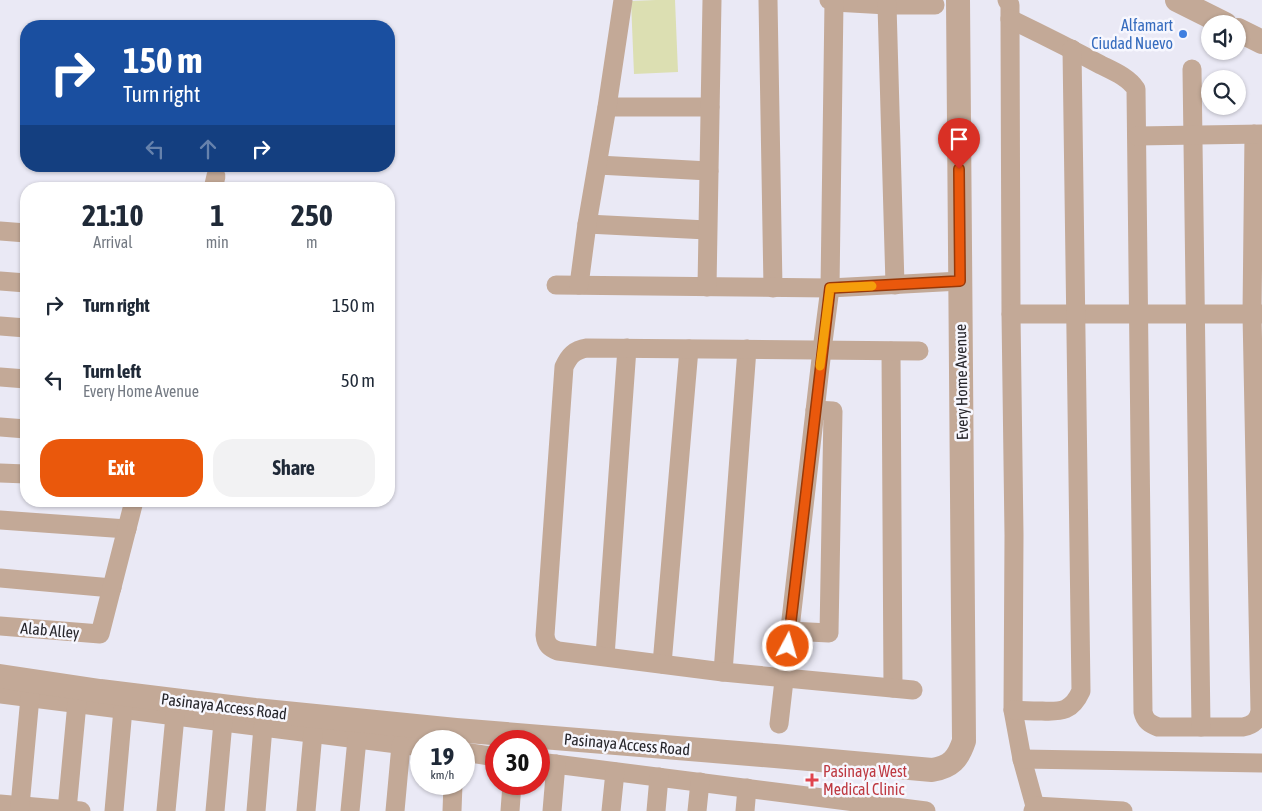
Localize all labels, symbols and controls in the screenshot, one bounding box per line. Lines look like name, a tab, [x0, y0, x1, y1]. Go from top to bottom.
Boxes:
map controls	[1201, 15, 1246, 115]
button: sound	[1201, 15, 1246, 60]
place label: Alfamart Ciudad Nuevo	[1091, 16, 1173, 52]
marker: Alfamart Ciudad Nuevo	[1177, 28, 1189, 40]
icon: right	[40, 40, 105, 105]
text: 150 m	[123, 40, 202, 80]
button: search	[1201, 70, 1246, 115]
text: Turn right	[123, 81, 200, 107]
pin	[938, 118, 980, 169]
icon: arrive	[945, 125, 973, 153]
icon: left	[141, 135, 169, 163]
icon: ahead	[194, 135, 222, 163]
icon: right	[247, 135, 275, 163]
text: 21:10	[82, 198, 144, 232]
text: 1	[210, 198, 224, 232]
text: 250	[291, 198, 333, 232]
text: Arrival	[93, 233, 132, 251]
text: min	[206, 233, 229, 251]
text: m	[306, 233, 318, 251]
icon: right	[40, 291, 68, 319]
text: Turn right	[83, 294, 150, 316]
text: 150 m	[332, 294, 375, 316]
street label: Every Home Avenue	[951, 324, 972, 440]
text: Turn left	[83, 360, 141, 382]
icon: left	[40, 366, 68, 394]
text: 50 m	[341, 369, 375, 391]
text: Every Home Avenue	[83, 382, 199, 400]
button: Exit	[40, 439, 203, 497]
button: Share	[213, 439, 375, 497]
street label: Alab Alley	[20, 618, 81, 643]
position arrow	[761, 619, 813, 671]
street label: Pasinaya Access Road	[160, 689, 288, 724]
speed limit sign: 30	[485, 730, 550, 795]
street label: Pasinaya Access Road	[563, 730, 691, 759]
text: 19	[431, 742, 454, 770]
place label: Pasinaya West Medical Clinic	[823, 762, 908, 798]
text: km/h	[431, 768, 454, 782]
marker: Pasinaya West Medical Clinic	[805, 773, 819, 787]

